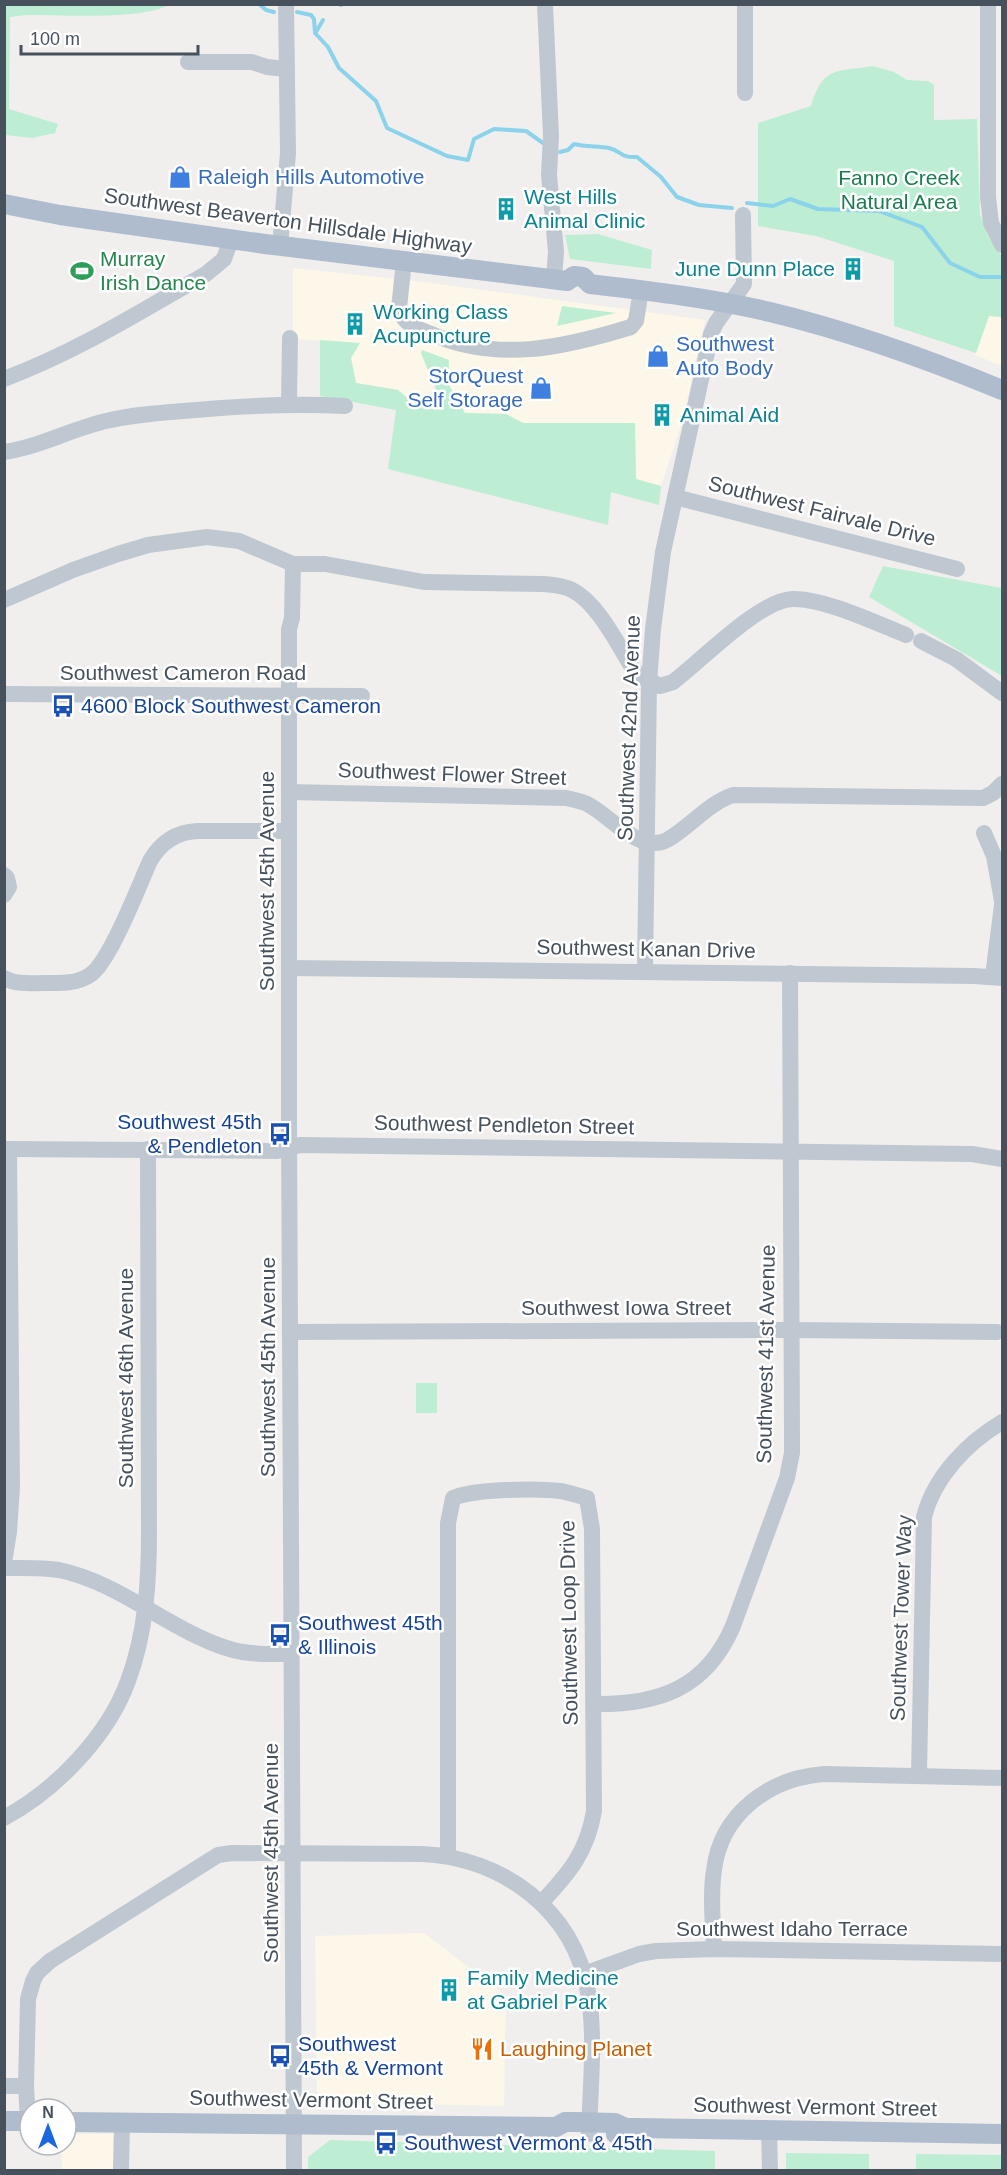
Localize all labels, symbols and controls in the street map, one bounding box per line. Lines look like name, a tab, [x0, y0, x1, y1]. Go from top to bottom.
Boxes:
scale bar	[21, 18, 198, 56]
text: 100 m	[30, 29, 80, 49]
shop icon: Raleigh Hills Automotive	[167, 164, 193, 190]
place label: Raleigh Hills Automotive	[198, 165, 424, 188]
park label: Fanno Creek Natural Area	[838, 166, 960, 213]
street label: Southwest Beaverton Hillsdale Highway	[103, 183, 474, 258]
place label: West Hills Animal Clinic	[524, 185, 645, 232]
building icon: West Hills Animal Clinic	[493, 196, 519, 222]
place label: Murray Irish Dance	[100, 247, 206, 294]
building icon: June Dunn Place	[840, 256, 866, 282]
place label: June Dunn Place	[675, 257, 835, 280]
sports icon: Murray Irish Dance	[69, 258, 95, 284]
place label: Working Class Acupuncture	[373, 300, 508, 347]
building icon: Working Class Acupuncture	[342, 311, 368, 337]
place label: Southwest Auto Body	[676, 332, 774, 379]
shop icon: Southwest Auto Body	[645, 343, 671, 369]
place label: StorQuest Self Storage	[407, 364, 523, 411]
shop icon: StorQuest Self Storage	[528, 375, 554, 401]
building icon: Animal Aid	[649, 402, 675, 428]
place label: Animal Aid	[680, 403, 779, 426]
street label: Southwest Fairvale Drive	[706, 471, 938, 550]
street label: Southwest 42nd Avenue	[613, 615, 644, 841]
street label: Southwest Cameron Road	[60, 661, 306, 684]
bus stop icon: 4600 Block Southwest Cameron	[50, 693, 76, 719]
place label: 4600 Block Southwest Cameron	[81, 694, 381, 717]
street label: Southwest Flower Street	[337, 758, 567, 789]
street label: Southwest 45th Avenue	[255, 771, 278, 991]
street label: Southwest Kanan Drive	[536, 935, 756, 962]
place label: Southwest 45th & Pendleton	[117, 1110, 262, 1157]
street label: Southwest Pendleton Street	[374, 1111, 635, 1138]
bus stop icon: Southwest 45th & Pendleton	[267, 1121, 293, 1147]
street label: Southwest 41st Avenue	[752, 1244, 779, 1464]
street label: Southwest 45th Avenue	[256, 1257, 279, 1477]
street label: Southwest 46th Avenue	[114, 1268, 137, 1488]
street label: Southwest Iowa Street	[521, 1296, 731, 1319]
street label: Southwest Tower Way	[885, 1514, 916, 1722]
street label: Southwest Loop Drive	[555, 1520, 582, 1726]
place label: Southwest 45th & Illinois	[298, 1611, 443, 1658]
bus stop icon: Southwest 45th & Illinois	[267, 1622, 293, 1648]
street label: Southwest 45th Avenue	[259, 1743, 282, 1963]
street label: Southwest Idaho Terrace	[676, 1917, 908, 1940]
place label: Family Medicine at Gabriel Park	[467, 1966, 619, 2013]
building icon: Family Medicine at Gabriel Park	[436, 1977, 462, 2003]
place label: Southwest 45th & Vermont	[298, 2032, 443, 2079]
restaurant icon: Laughing Planet	[469, 2036, 495, 2062]
place label: Laughing Planet	[500, 2037, 652, 2060]
bus stop icon: Southwest 45th & Vermont	[267, 2043, 293, 2069]
street label: Southwest Vermont Street	[189, 2086, 433, 2113]
street label: Southwest Vermont Street	[693, 2093, 937, 2120]
north arrow	[18, 2097, 78, 2157]
text: N	[42, 2104, 54, 2121]
bus stop icon: Southwest Vermont & 45th	[373, 2130, 399, 2156]
place label: Southwest Vermont & 45th	[404, 2131, 653, 2154]

